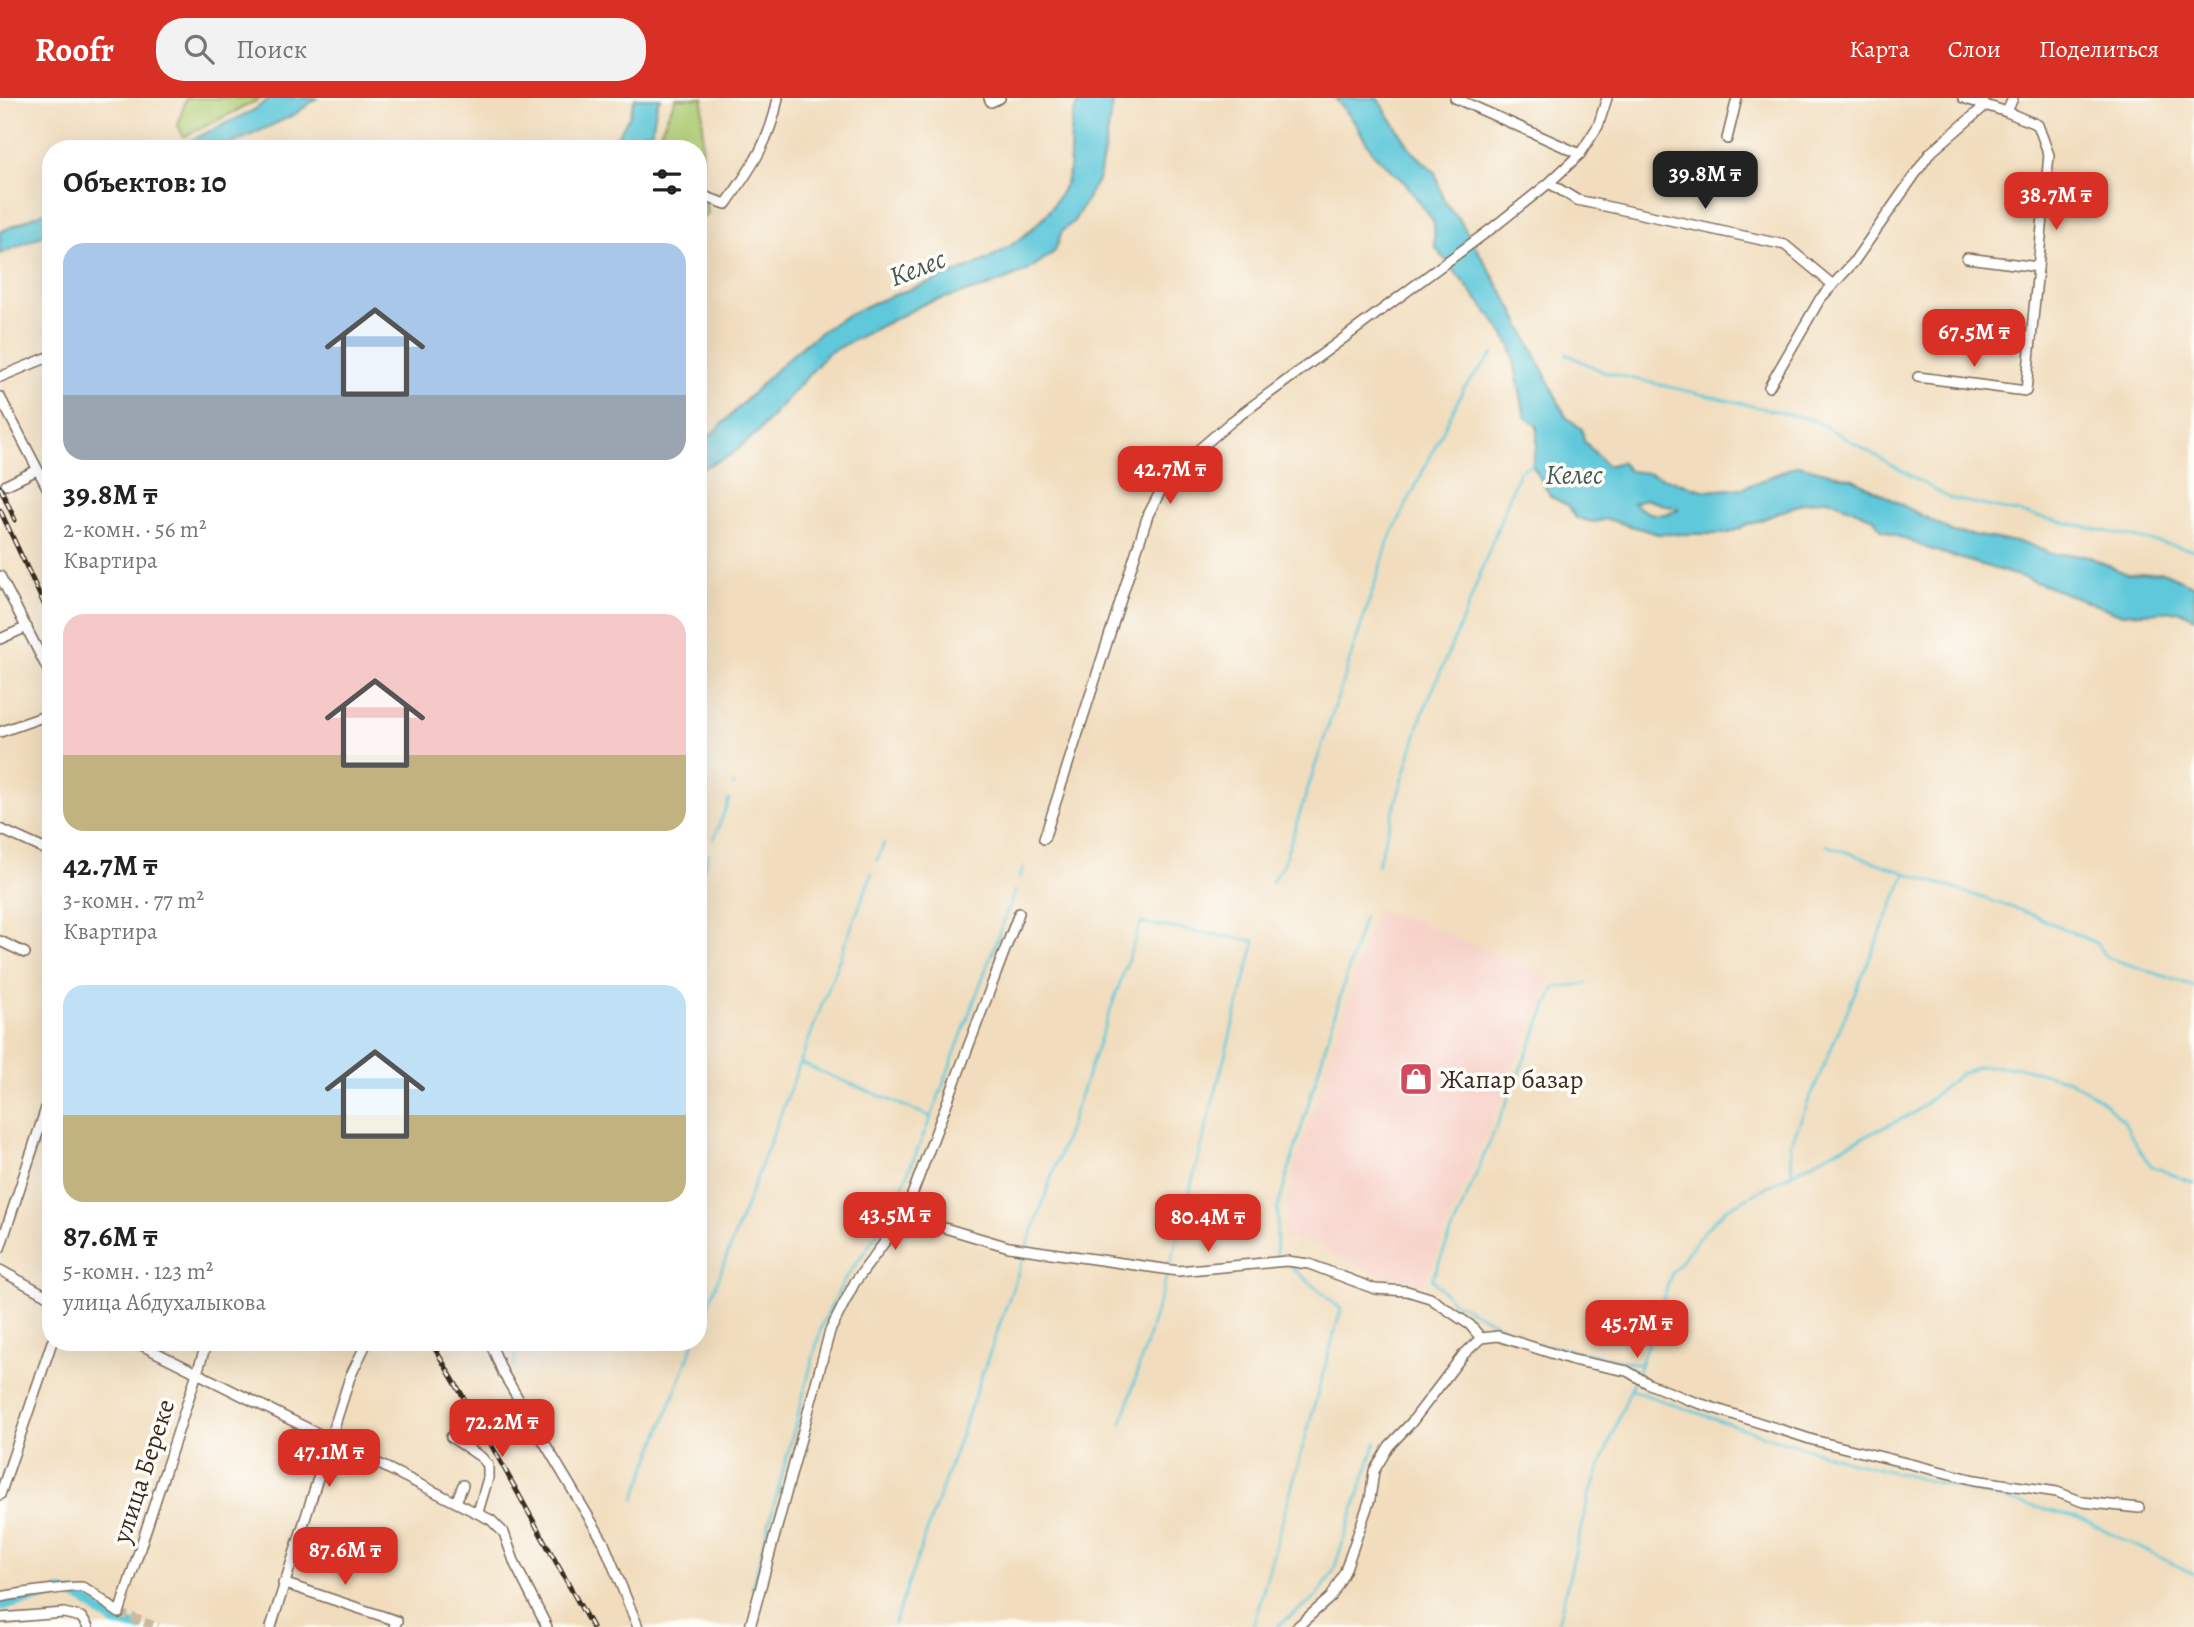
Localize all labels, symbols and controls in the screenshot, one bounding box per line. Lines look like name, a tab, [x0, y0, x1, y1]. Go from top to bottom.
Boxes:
search box	[156, 18, 646, 81]
text: Roofr	[35, 27, 114, 72]
icon: search	[180, 30, 218, 68]
text: Поиск	[236, 32, 307, 67]
text: Карта	[1849, 33, 1910, 65]
text: Слои	[1948, 33, 2001, 65]
text: Поделиться	[2039, 33, 2159, 65]
pin: 39.8M ₸	[1640, 152, 1770, 211]
text: 39.8M ₸	[1669, 158, 1741, 189]
text: Объектов: 10	[63, 162, 226, 202]
icon: filters	[648, 163, 686, 201]
pin: 38.7M ₸	[1991, 172, 2121, 232]
text: 38.7M ₸	[2020, 179, 2092, 210]
water label: Келес	[884, 240, 951, 296]
icon: home	[312, 289, 438, 415]
pin: 67.5M ₸	[1909, 310, 2039, 369]
text: 67.5M ₸	[1938, 316, 2010, 347]
pin: 42.7M ₸	[1105, 446, 1235, 506]
text: 42.7M ₸	[1134, 453, 1206, 484]
water label: Келес	[1545, 456, 1603, 494]
text: 39.8M ₸	[63, 474, 158, 514]
text: 2-комн. · 56 m²	[63, 514, 207, 545]
text: Квартира	[63, 545, 158, 576]
icon: home	[312, 660, 438, 786]
text: 42.7M ₸	[63, 845, 158, 885]
text: 3-комн. · 77 m²	[63, 885, 204, 916]
text: Квартира	[63, 916, 158, 947]
icon: home	[312, 1031, 438, 1157]
shop icon: Жапар базар	[1397, 1060, 1435, 1098]
place label: Жапар базар	[1440, 1062, 1584, 1097]
pin: 43.5M ₸	[830, 1192, 960, 1252]
pin: 80.4M ₸	[1143, 1194, 1273, 1254]
text: 43.5M ₸	[859, 1199, 931, 1230]
text: 80.4M ₸	[1171, 1201, 1245, 1232]
text: 87.6M ₸	[63, 1216, 158, 1256]
text: 5-комн. · 123 m²	[63, 1256, 213, 1287]
text: улица Абдухалыкова	[63, 1287, 266, 1318]
pin: 45.7M ₸	[1572, 1300, 1702, 1360]
text: 45.7M ₸	[1601, 1307, 1673, 1338]
street label: улица Береке	[103, 1395, 183, 1548]
pin: 72.2M ₸	[437, 1400, 567, 1459]
text: 72.2M ₸	[466, 1406, 538, 1437]
pin: 47.1M ₸	[264, 1430, 394, 1489]
text: 47.1M ₸	[294, 1436, 364, 1467]
pin: 87.6M ₸	[280, 1528, 410, 1587]
text: 87.6M ₸	[309, 1534, 381, 1565]

